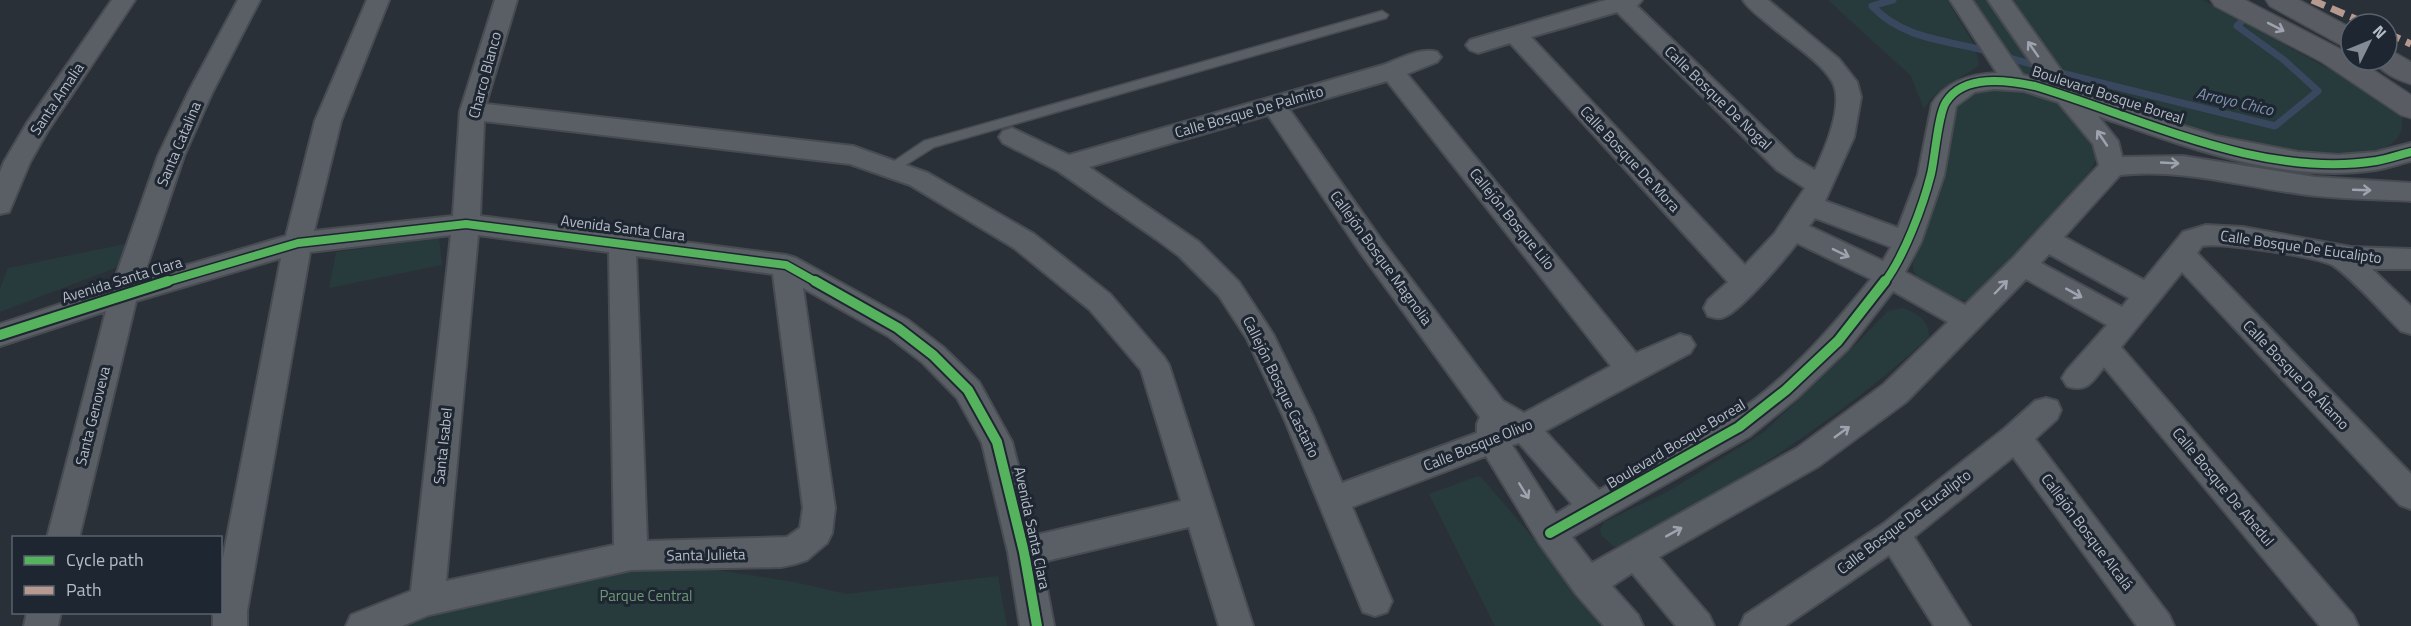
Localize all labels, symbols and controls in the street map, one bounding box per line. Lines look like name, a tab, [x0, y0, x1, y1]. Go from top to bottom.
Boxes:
north arrow	[2339, 12, 2399, 72]
text: N	[2367, 20, 2393, 44]
one-way arrow	[2267, 22, 2285, 33]
street label: Charco Blanco	[462, 29, 507, 121]
street label: Calle Bosque De Nogal	[1659, 40, 1777, 155]
one-way arrow	[2027, 42, 2040, 58]
street label: Santa Amalia	[24, 57, 90, 140]
street label: Boulevard Bosque Boreal	[2029, 59, 2187, 130]
street label: Calle Bosque De Palmito	[1172, 79, 1326, 144]
water label: Arroyo Chico	[2194, 80, 2277, 122]
street label: Santa Catalina	[150, 97, 207, 190]
street label: Calle Bosque De Mora	[1575, 100, 1686, 217]
one-way arrow	[2096, 130, 2108, 146]
one-way arrow	[2159, 158, 2179, 169]
street label: Callejón Bosque Lilo	[1464, 163, 1561, 275]
one-way arrow	[2352, 184, 2372, 195]
street label: Callejón Bosque Magnolia	[1325, 186, 1439, 330]
street label: Avenida Santa Clara	[560, 208, 687, 247]
street label: Calle Bosque De Eucalipto	[2219, 224, 2383, 269]
one-way arrow	[1831, 248, 1849, 260]
street label: Avenida Santa Clara	[59, 250, 185, 309]
one-way arrow	[1994, 280, 2009, 295]
one-way arrow	[2065, 288, 2082, 300]
street label: Callejón Bosque Castaño	[1237, 312, 1326, 462]
street label: Calle Bosque De Álamo	[2238, 314, 2355, 435]
street label: Santa Genoveva	[69, 363, 116, 468]
street label: Boulevard Bosque Boreal	[1602, 393, 1750, 494]
street label: Santa Isabel	[427, 407, 458, 485]
street label: Calle Bosque Olivo	[1420, 412, 1536, 477]
street label: Calle Bosque De Abedul	[2167, 422, 2280, 551]
one-way arrow	[1833, 426, 1849, 439]
street label: Calle Bosque De Eucalipto	[1832, 463, 1976, 580]
street label: Avenida Santa Clara	[1008, 464, 1057, 592]
street label: Callejón Bosque Alcalá	[2036, 468, 2139, 595]
one-way arrow	[1518, 482, 1530, 499]
one-way arrow	[1666, 525, 1683, 537]
legend	[12, 536, 222, 614]
street label: Santa Julieta	[666, 542, 746, 567]
text: Cycle path	[66, 546, 144, 573]
text: Path	[66, 576, 102, 603]
park label: Parque Central	[599, 584, 693, 607]

